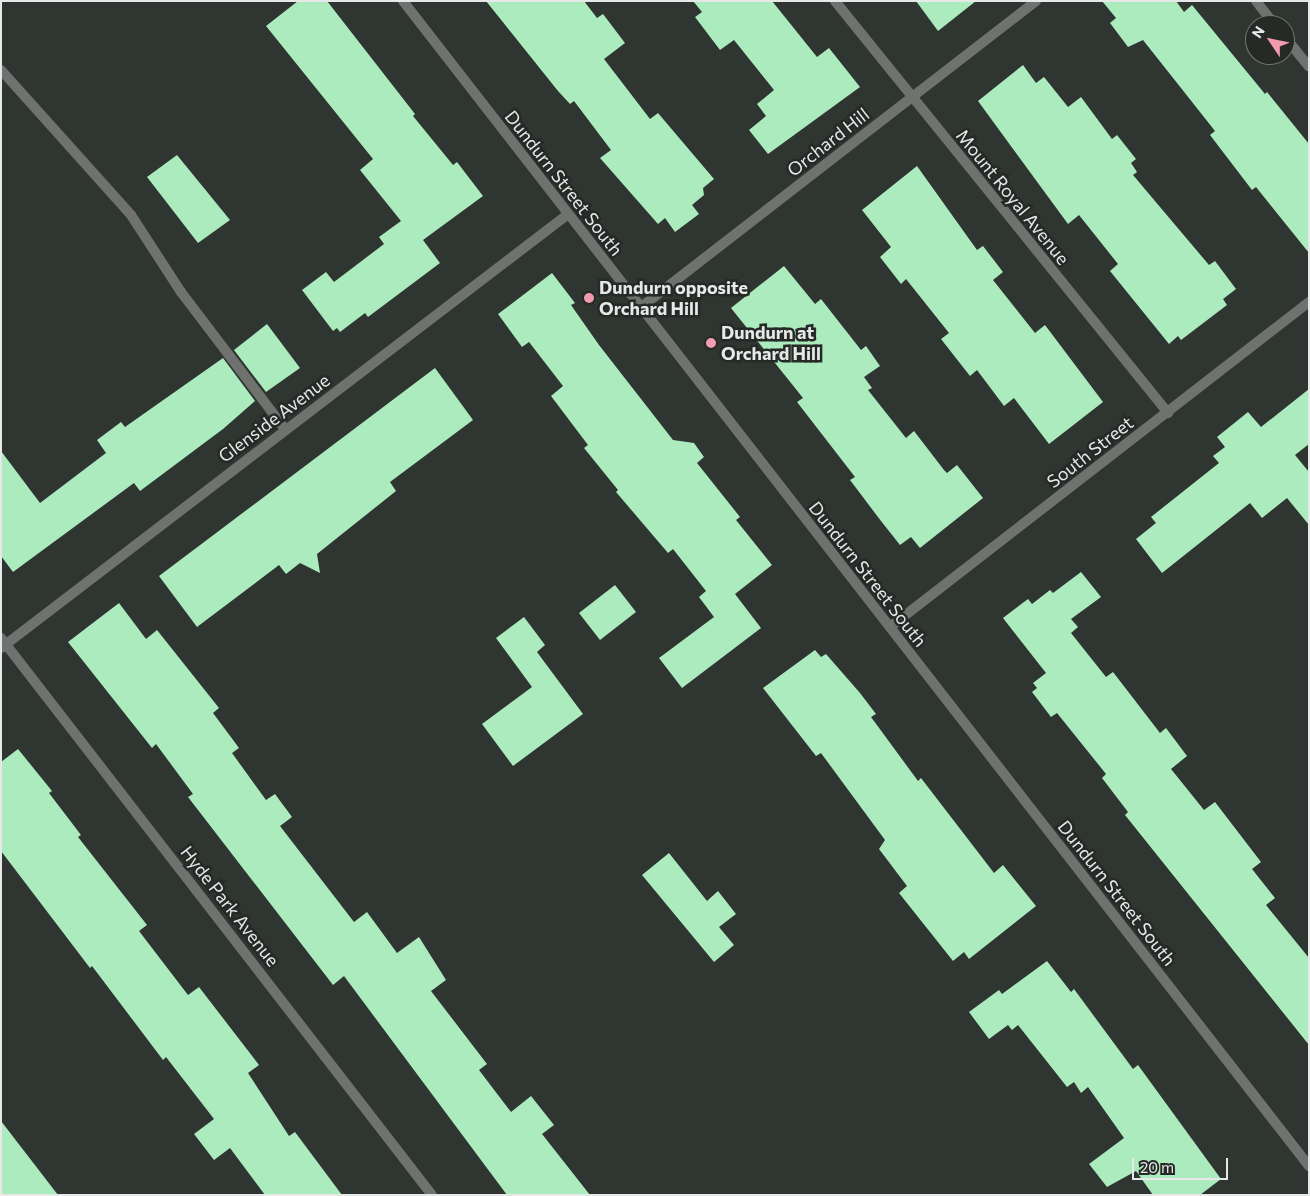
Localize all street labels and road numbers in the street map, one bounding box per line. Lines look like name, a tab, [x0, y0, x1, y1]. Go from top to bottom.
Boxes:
street label: Orchard Hill	[783, 103, 873, 181]
street label: Dundurn Street South	[501, 106, 627, 260]
street label: Mount Royal Avenue	[952, 125, 1074, 269]
street label: Glenside Avenue	[214, 369, 334, 467]
street label: South Street	[1043, 412, 1137, 492]
street label: Dundurn Street South	[805, 497, 931, 651]
street label: Dundurn Street South	[1054, 816, 1180, 970]
street label: Hyde Park Avenue	[176, 841, 284, 971]

